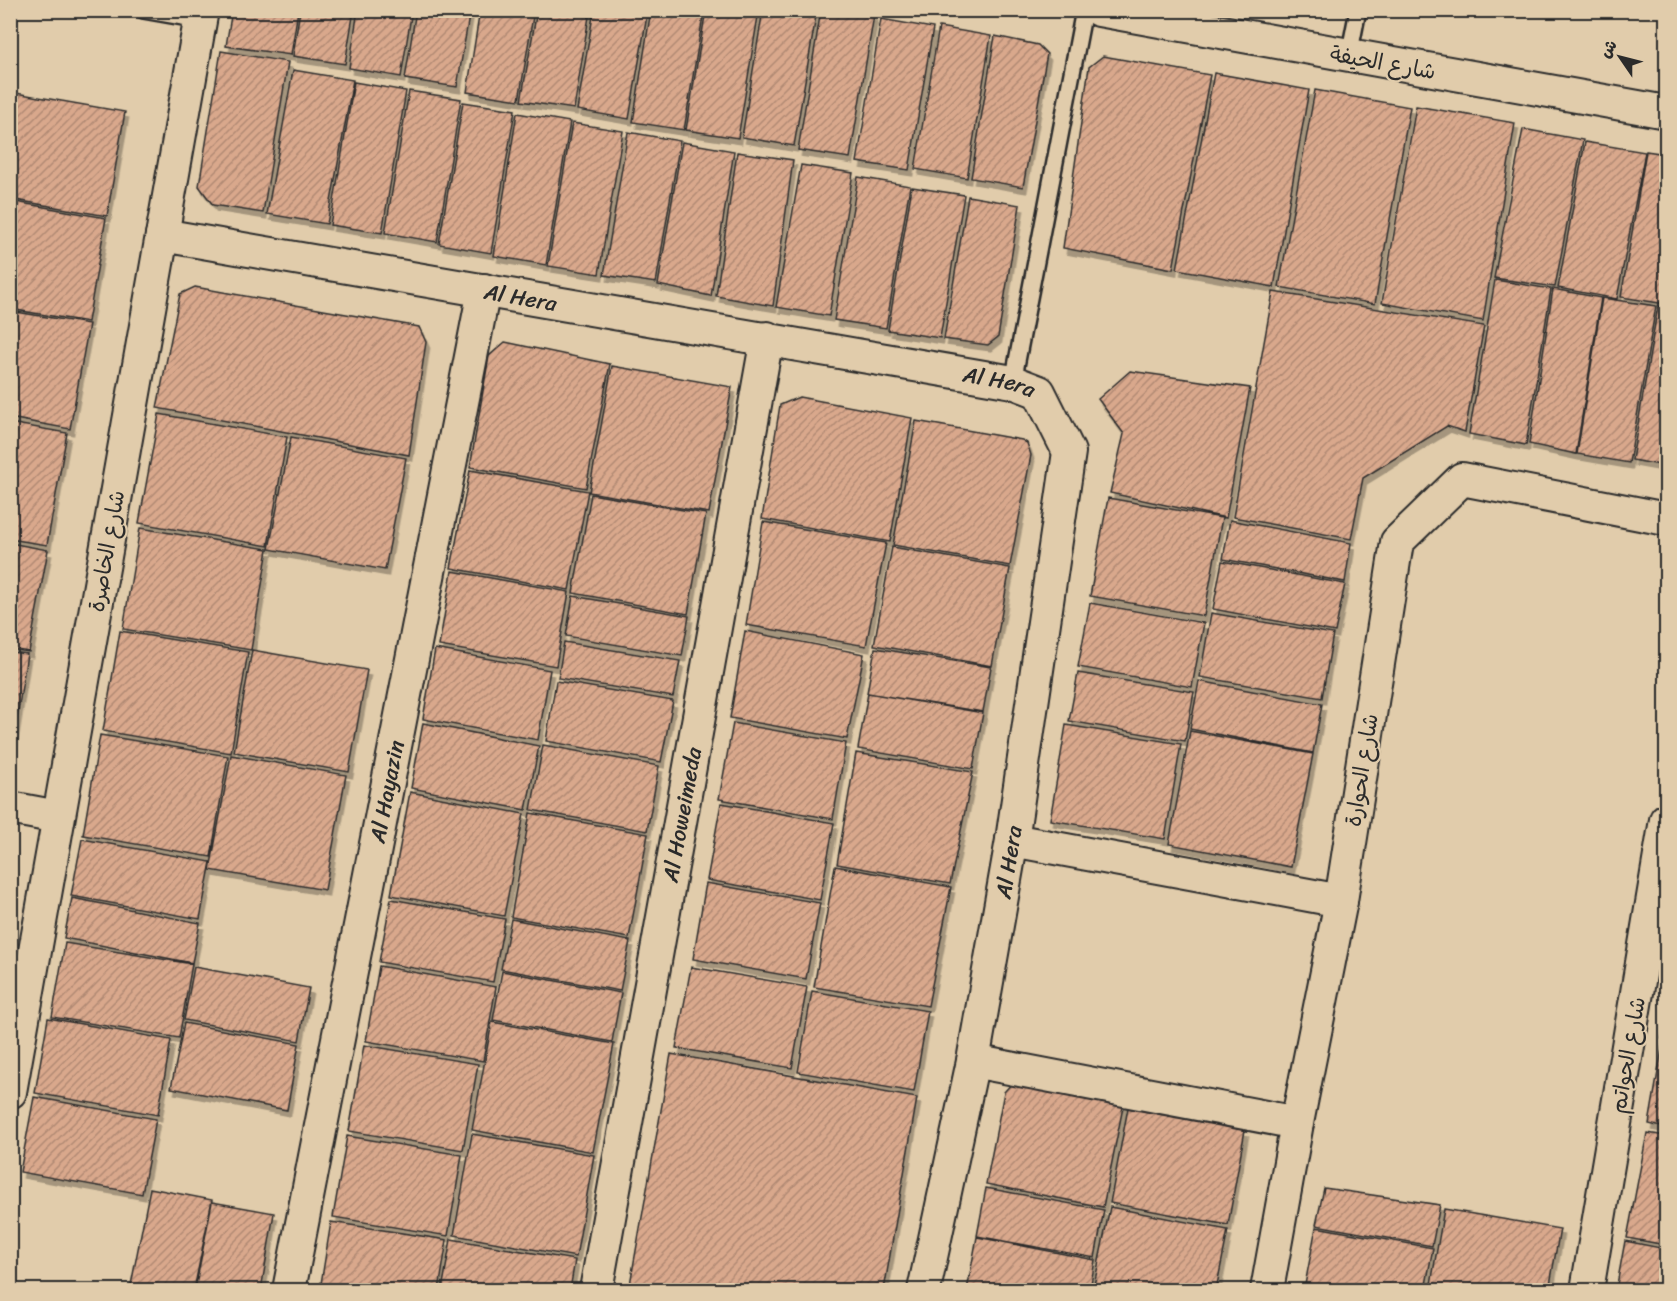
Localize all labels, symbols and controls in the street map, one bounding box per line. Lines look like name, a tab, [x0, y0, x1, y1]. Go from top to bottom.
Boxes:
north arrow	[1590, 27, 1650, 87]
text: ش	[1591, 33, 1625, 64]
street label: شارع الحيفة	[1327, 34, 1439, 91]
street label: Al Hera	[480, 272, 561, 323]
street label: Al Hera	[959, 355, 1042, 409]
street label: شارع الخاصرة	[77, 487, 136, 615]
street label: شارع الحوارة	[1333, 711, 1390, 829]
street label: Al Hayazin	[357, 737, 416, 847]
street label: Al Howeimeda	[650, 743, 713, 886]
street label: Al Hera	[983, 822, 1034, 902]
street label: شارع الحواتم	[1598, 994, 1657, 1117]

